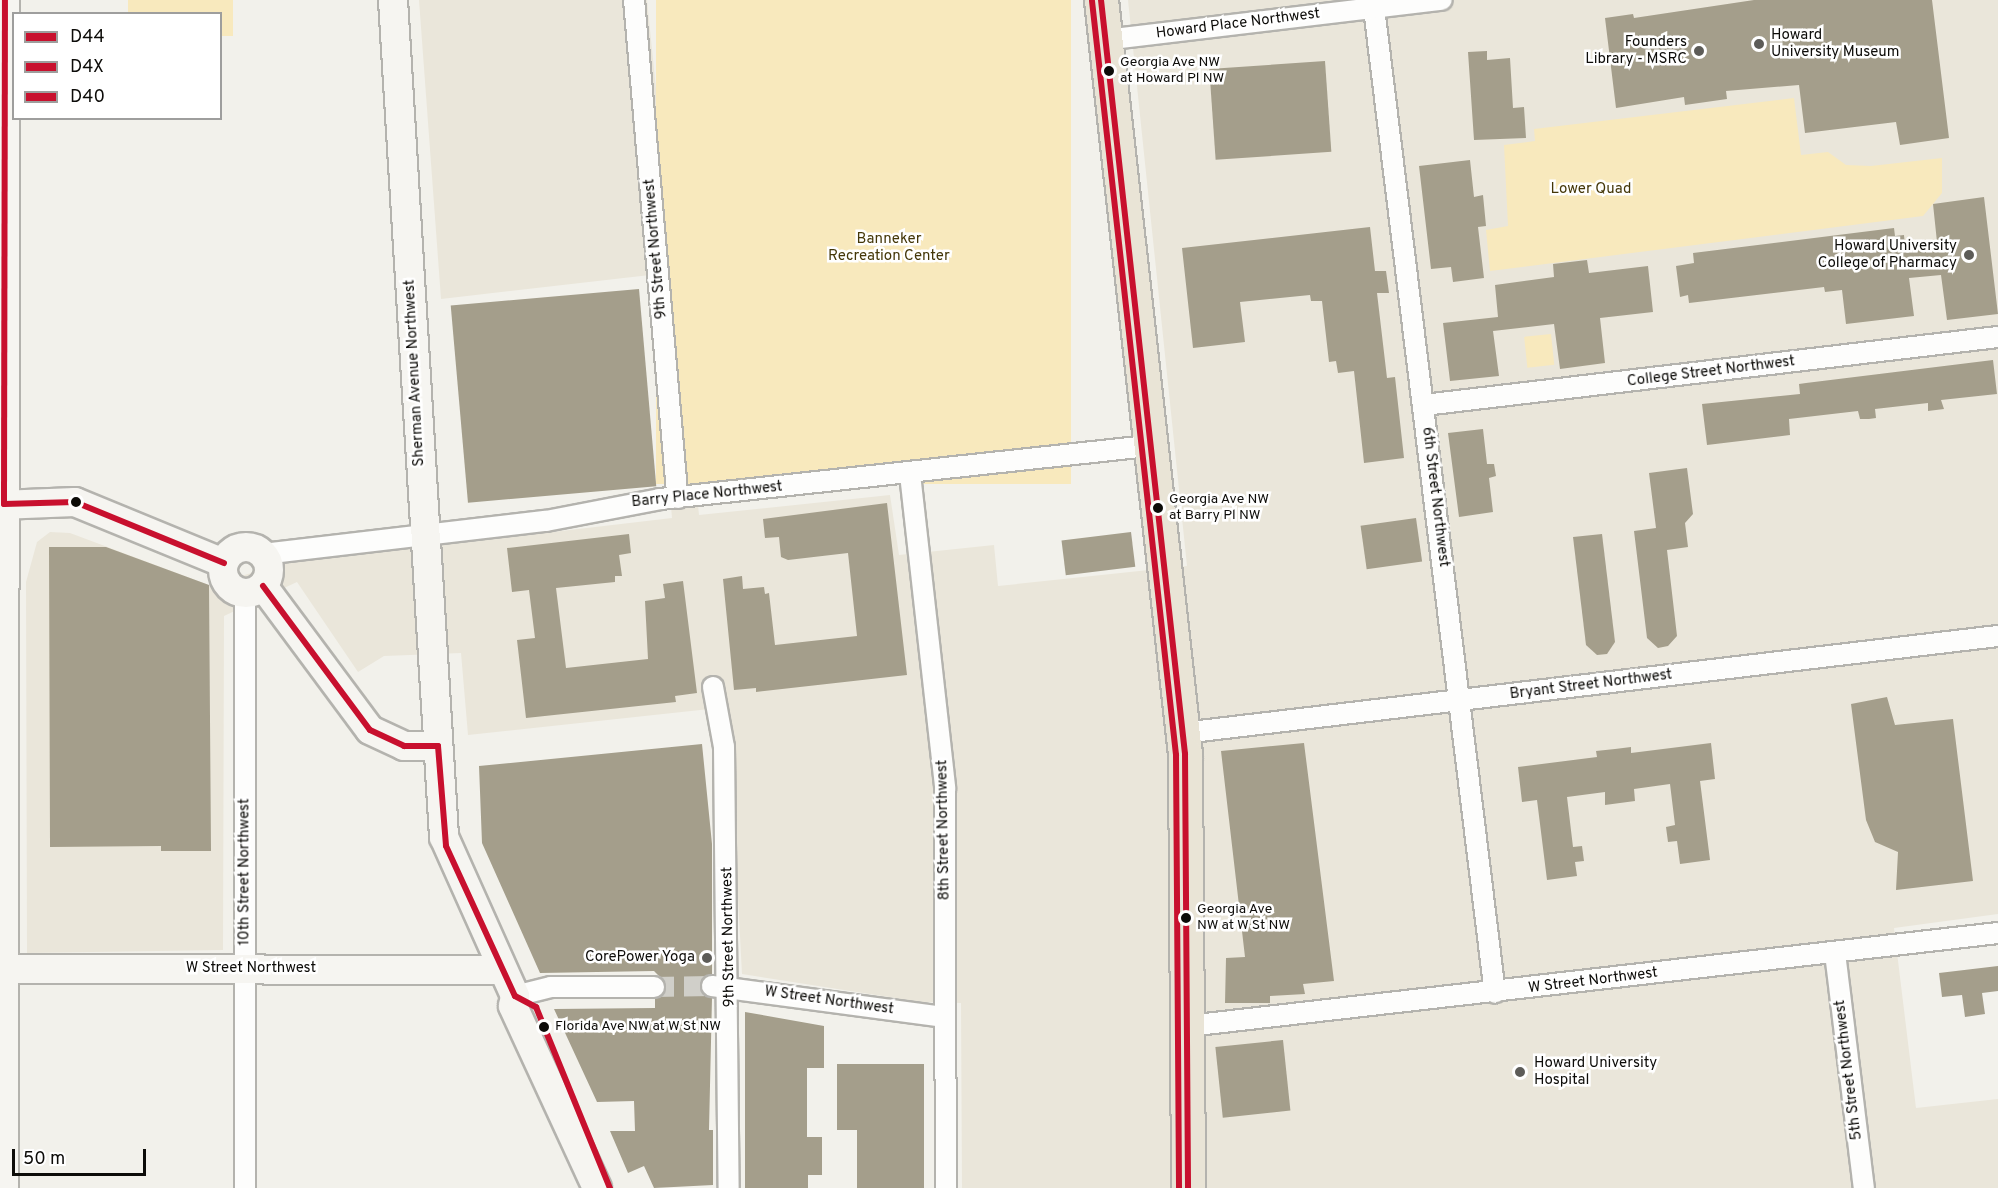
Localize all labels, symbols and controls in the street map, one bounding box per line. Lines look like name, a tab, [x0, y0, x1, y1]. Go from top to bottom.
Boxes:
street label: Howard Place Northwest	[1155, 5, 1321, 43]
legend	[12, 12, 222, 120]
text: D44	[70, 26, 105, 49]
place label: Howard University Museum	[1771, 26, 1900, 61]
place label: Founders Library - MSRC	[1585, 33, 1687, 68]
marker: Howard University Museum	[1752, 37, 1766, 51]
marker: Founders Library - MSRC	[1692, 44, 1706, 58]
place label: Georgia Ave NW at Howard Pl NW	[1120, 55, 1224, 88]
text: D4X	[70, 56, 104, 79]
marker: Georgia Ave NW at Howard Pl NW	[1103, 65, 1115, 77]
text: D40	[70, 86, 105, 109]
street label: 9th Street Northwest	[641, 178, 671, 320]
park label: Lower Quad	[1551, 181, 1631, 199]
park label: Banneker Recreation Center	[828, 230, 950, 265]
place label: Howard University College of Pharmacy	[1818, 237, 1957, 272]
marker: Howard University College of Pharmacy	[1962, 248, 1976, 262]
street label: Sherman Avenue Northwest	[401, 279, 429, 467]
street label: College Street Northwest	[1626, 353, 1796, 391]
street label: 6th Street Northwest	[1417, 426, 1453, 568]
street label: Barry Place Northwest	[631, 478, 783, 512]
place label: Georgia Ave NW at Barry Pl NW	[1169, 492, 1270, 524]
unlabelled marker	[70, 496, 82, 508]
marker: Georgia Ave NW at Barry Pl NW	[1152, 502, 1164, 514]
street label: Bryant Street Northwest	[1509, 666, 1673, 704]
street label: 8th Street Northwest	[934, 759, 954, 901]
street label: 10th Street Northwest	[236, 798, 254, 946]
street label: 9th Street Northwest	[719, 866, 739, 1008]
place label: Georgia Ave NW at W St NW	[1197, 902, 1291, 934]
marker: Georgia Ave NW at W St NW	[1180, 912, 1192, 924]
place label: CorePower Yoga	[584, 949, 695, 967]
marker: CorePower Yoga	[700, 951, 714, 965]
street label: W Street Northwest	[186, 960, 316, 978]
street label: W Street Northwest	[1527, 964, 1659, 998]
street label: W Street Northwest	[763, 983, 895, 1019]
street label: 5th Street Northwest	[1831, 999, 1867, 1141]
place label: Florida Ave NW at W St NW	[555, 1019, 722, 1035]
marker: Florida Ave NW at W St NW	[538, 1021, 550, 1033]
place label: Howard University Hospital	[1534, 1054, 1657, 1089]
marker: Howard University Hospital	[1511, 1063, 1529, 1081]
scale bar	[15, 1137, 148, 1175]
text: 50 m	[23, 1148, 65, 1171]

